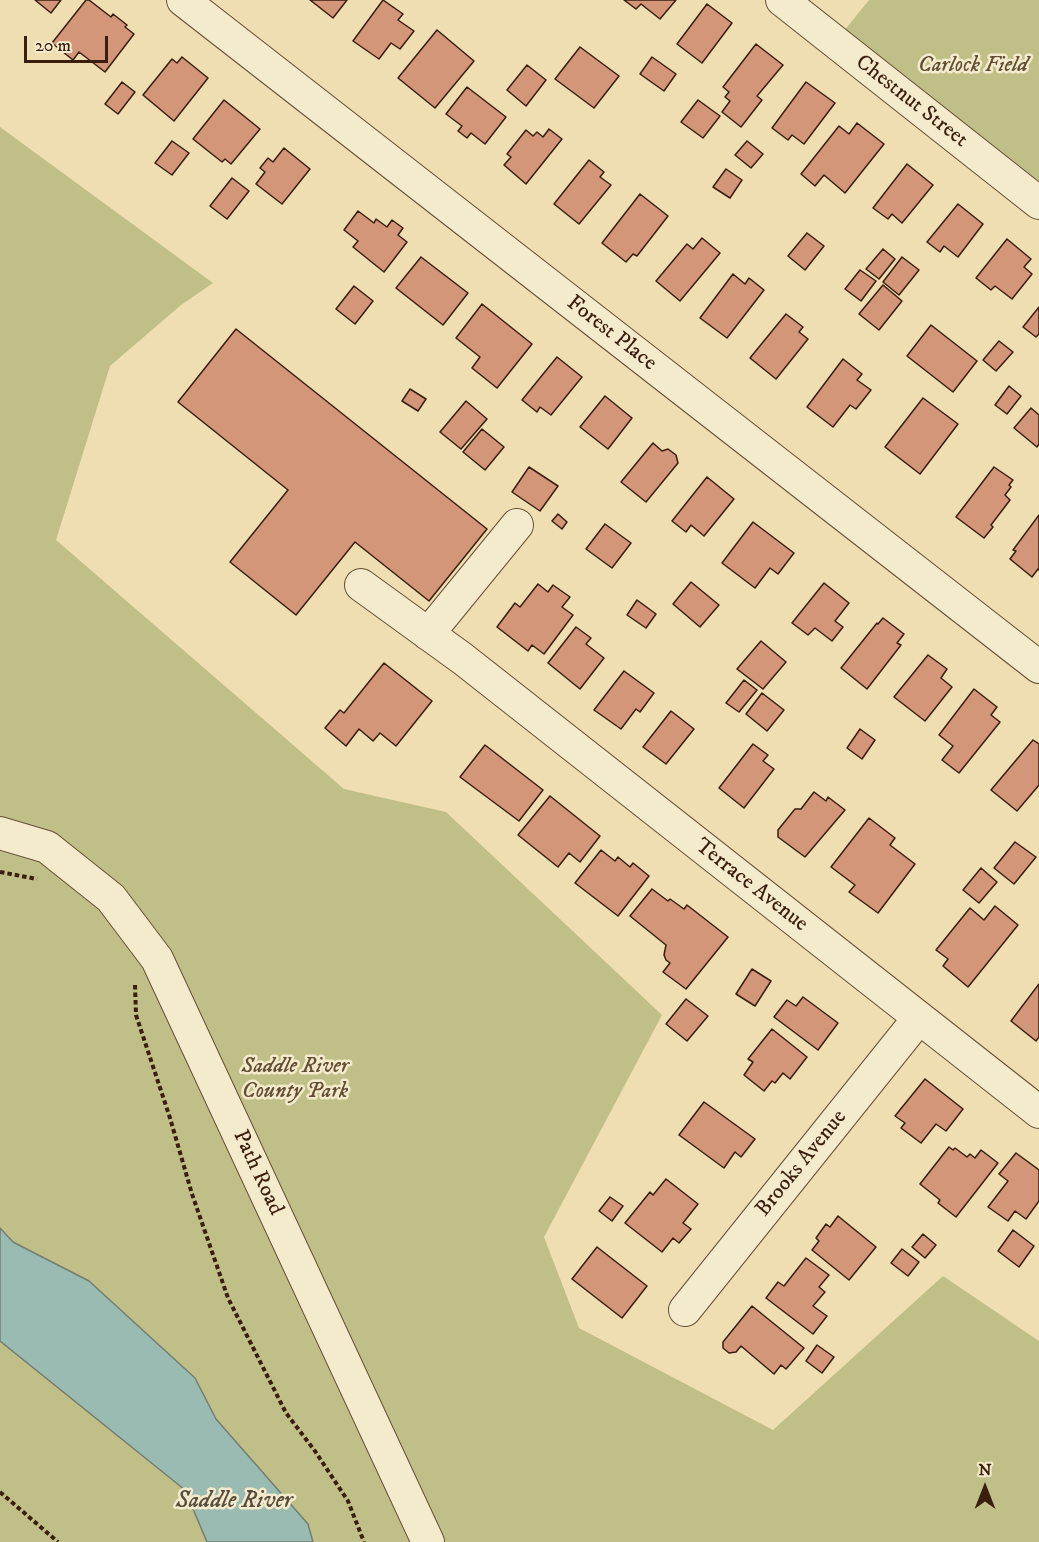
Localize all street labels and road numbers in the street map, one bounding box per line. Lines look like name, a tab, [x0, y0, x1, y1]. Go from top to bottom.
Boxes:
street label: Chestnut Street	[850, 50, 972, 154]
street label: Forest Place	[561, 291, 661, 377]
street label: Terrace Avenue	[689, 834, 813, 938]
street label: Brooks Avenue	[751, 1105, 853, 1223]
street label: Path Road	[226, 1126, 288, 1220]

